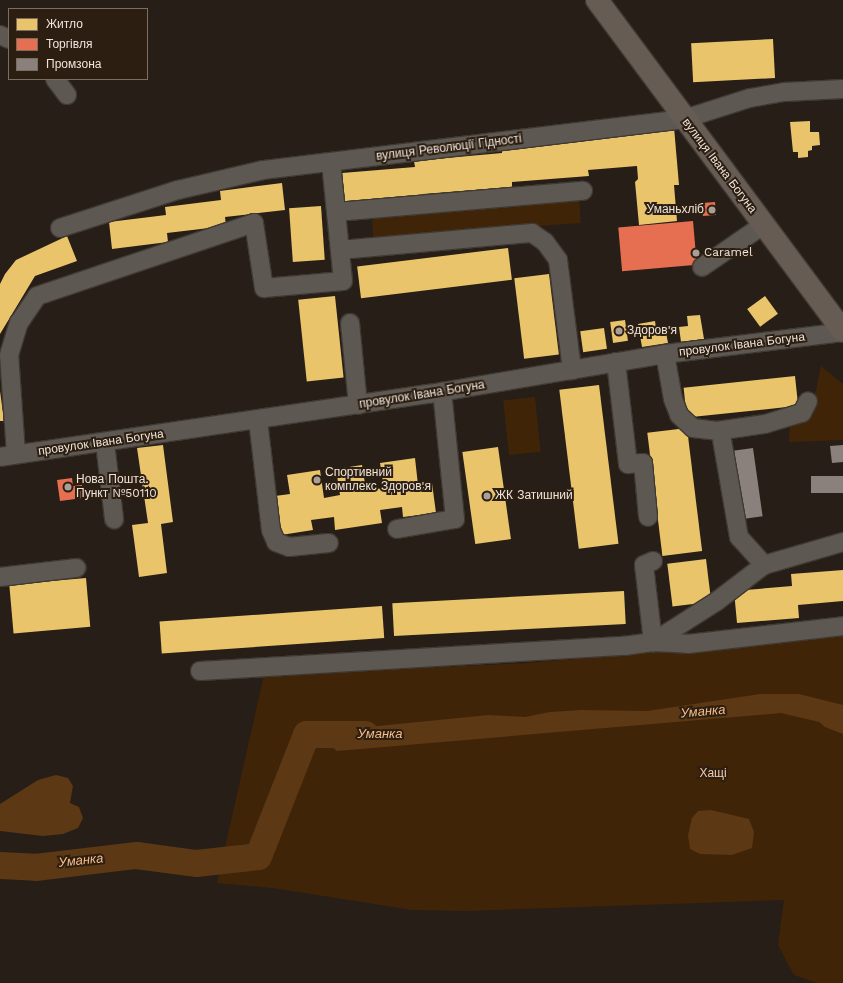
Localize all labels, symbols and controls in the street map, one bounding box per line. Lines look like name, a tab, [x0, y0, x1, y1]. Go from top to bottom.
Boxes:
legend	[8, 8, 148, 80]
text: Житло	[46, 17, 83, 31]
text: Торгівля	[46, 37, 92, 51]
text: Промзона	[46, 57, 101, 71]
street label: вулиця Івана Богуна	[679, 116, 759, 216]
street label: вулиця Революції Гідності	[375, 132, 523, 164]
place label: Уманьхліб	[647, 203, 704, 217]
marker: Уманьхліб	[707, 205, 717, 215]
place label: Caramel	[704, 246, 753, 260]
marker: Caramel	[691, 248, 701, 258]
place label: Здоров'я	[627, 324, 677, 338]
marker: Здоров'я	[614, 326, 624, 336]
street label: провулок Івана Богуна	[678, 330, 806, 360]
street label: провулок Івана Богуна	[358, 378, 486, 412]
street label: провулок Івана Богуна	[37, 427, 165, 459]
place label: Спортивний комплекс Здоров'я	[325, 466, 431, 494]
place label: Нова Пошта. Пункт №50110	[76, 473, 157, 501]
marker: Спортивний комплекс Здоров'я	[312, 475, 322, 485]
marker: Нова Пошта. Пункт №50110	[63, 482, 73, 492]
place label: ЖК Затишний	[495, 489, 573, 503]
marker: ЖК Затишний	[482, 491, 492, 501]
water label: Уманка	[680, 702, 726, 722]
water label: Уманка	[358, 726, 402, 742]
park label: Хащі	[699, 767, 727, 781]
water label: Уманка	[58, 851, 104, 871]

